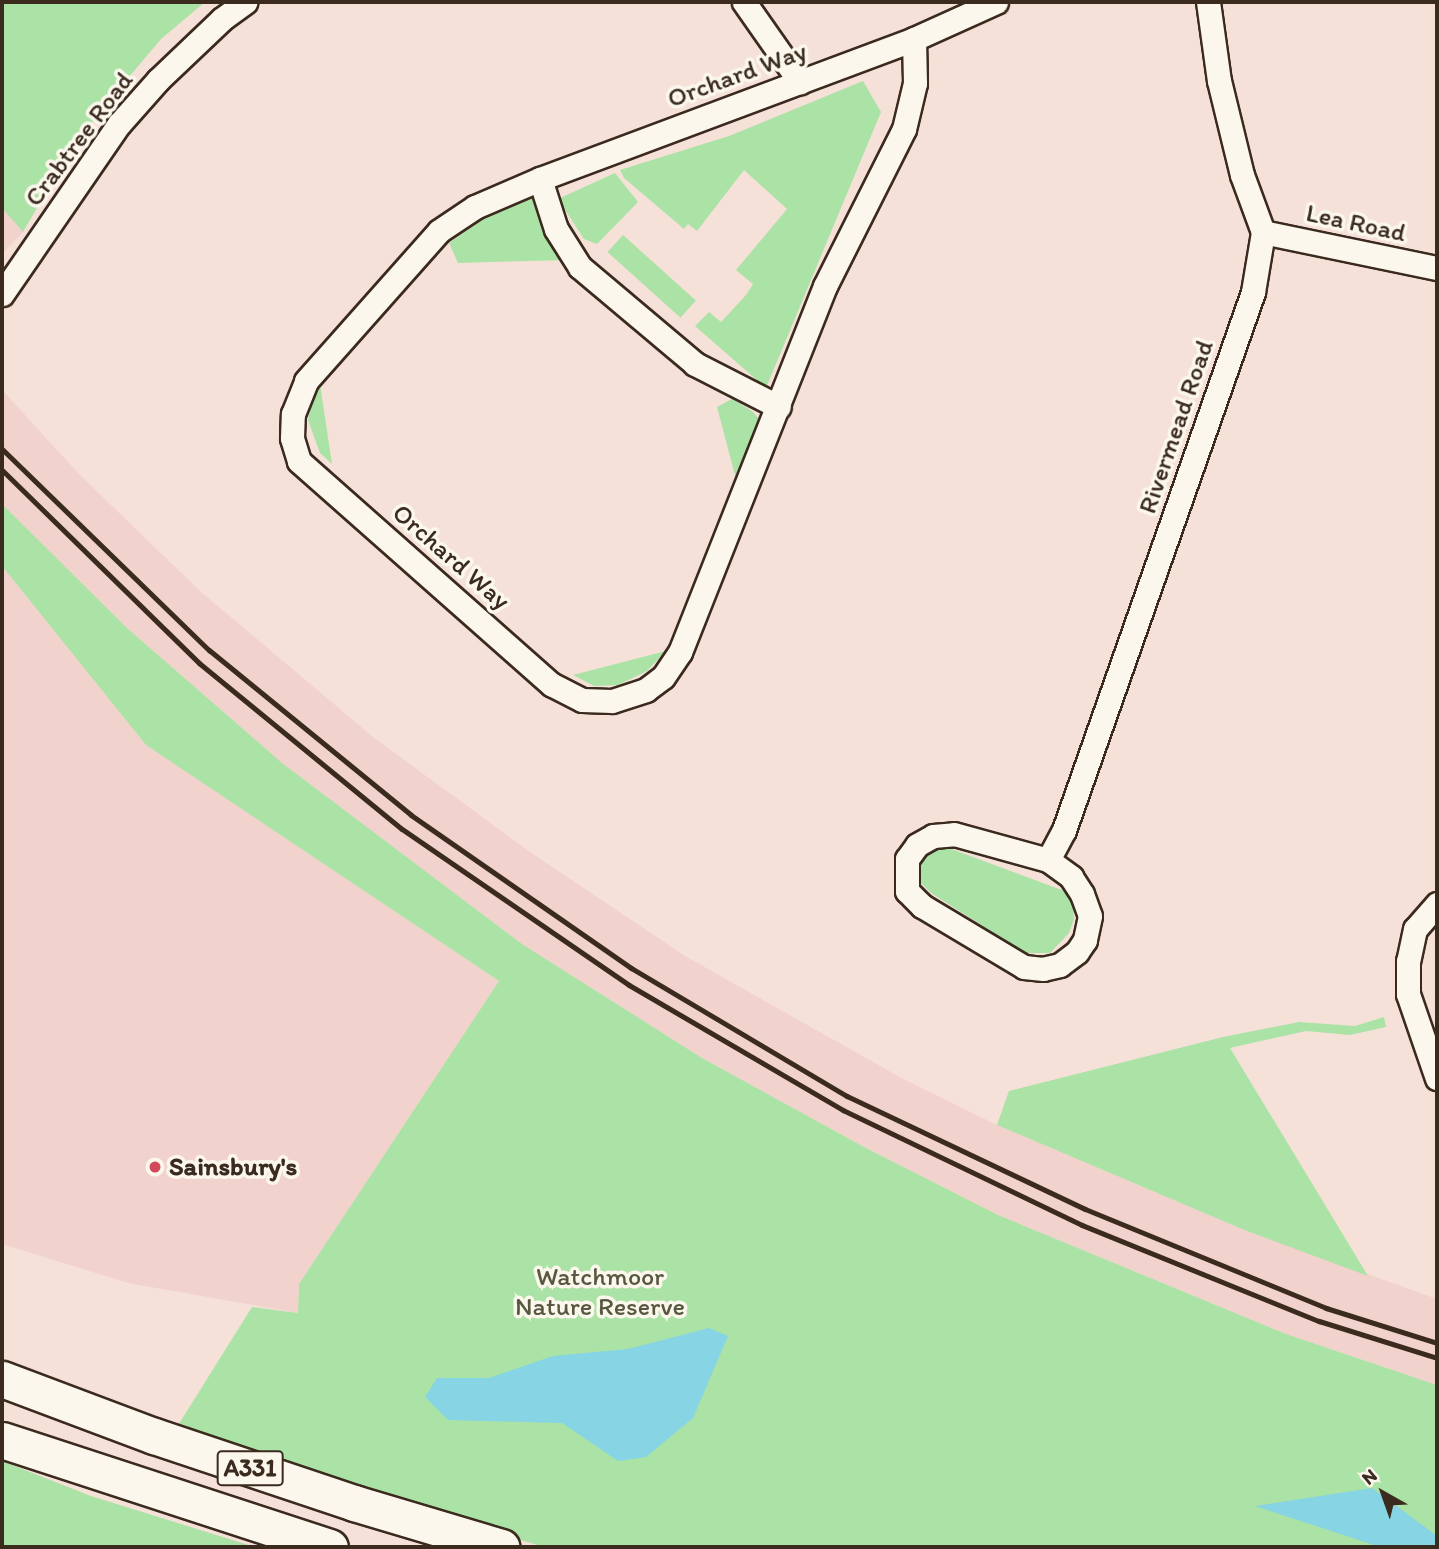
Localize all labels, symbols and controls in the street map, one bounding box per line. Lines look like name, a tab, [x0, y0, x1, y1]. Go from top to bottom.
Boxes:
street label: Orchard Way	[663, 35, 811, 115]
street label: Crabtree Road	[18, 65, 140, 213]
street label: Lea Road	[1304, 197, 1408, 249]
street label: Rivermead Road	[1132, 336, 1220, 518]
street label: Orchard Way	[386, 498, 516, 616]
place label: Sainsbury's	[169, 1151, 297, 1183]
marker: Sainsbury's	[147, 1159, 163, 1175]
park label: Watchmoor Nature Reserve	[515, 1261, 685, 1322]
road number: A331	[215, 1448, 285, 1488]
north arrow	[1348, 1458, 1418, 1528]
text: N	[1357, 1464, 1381, 1489]

